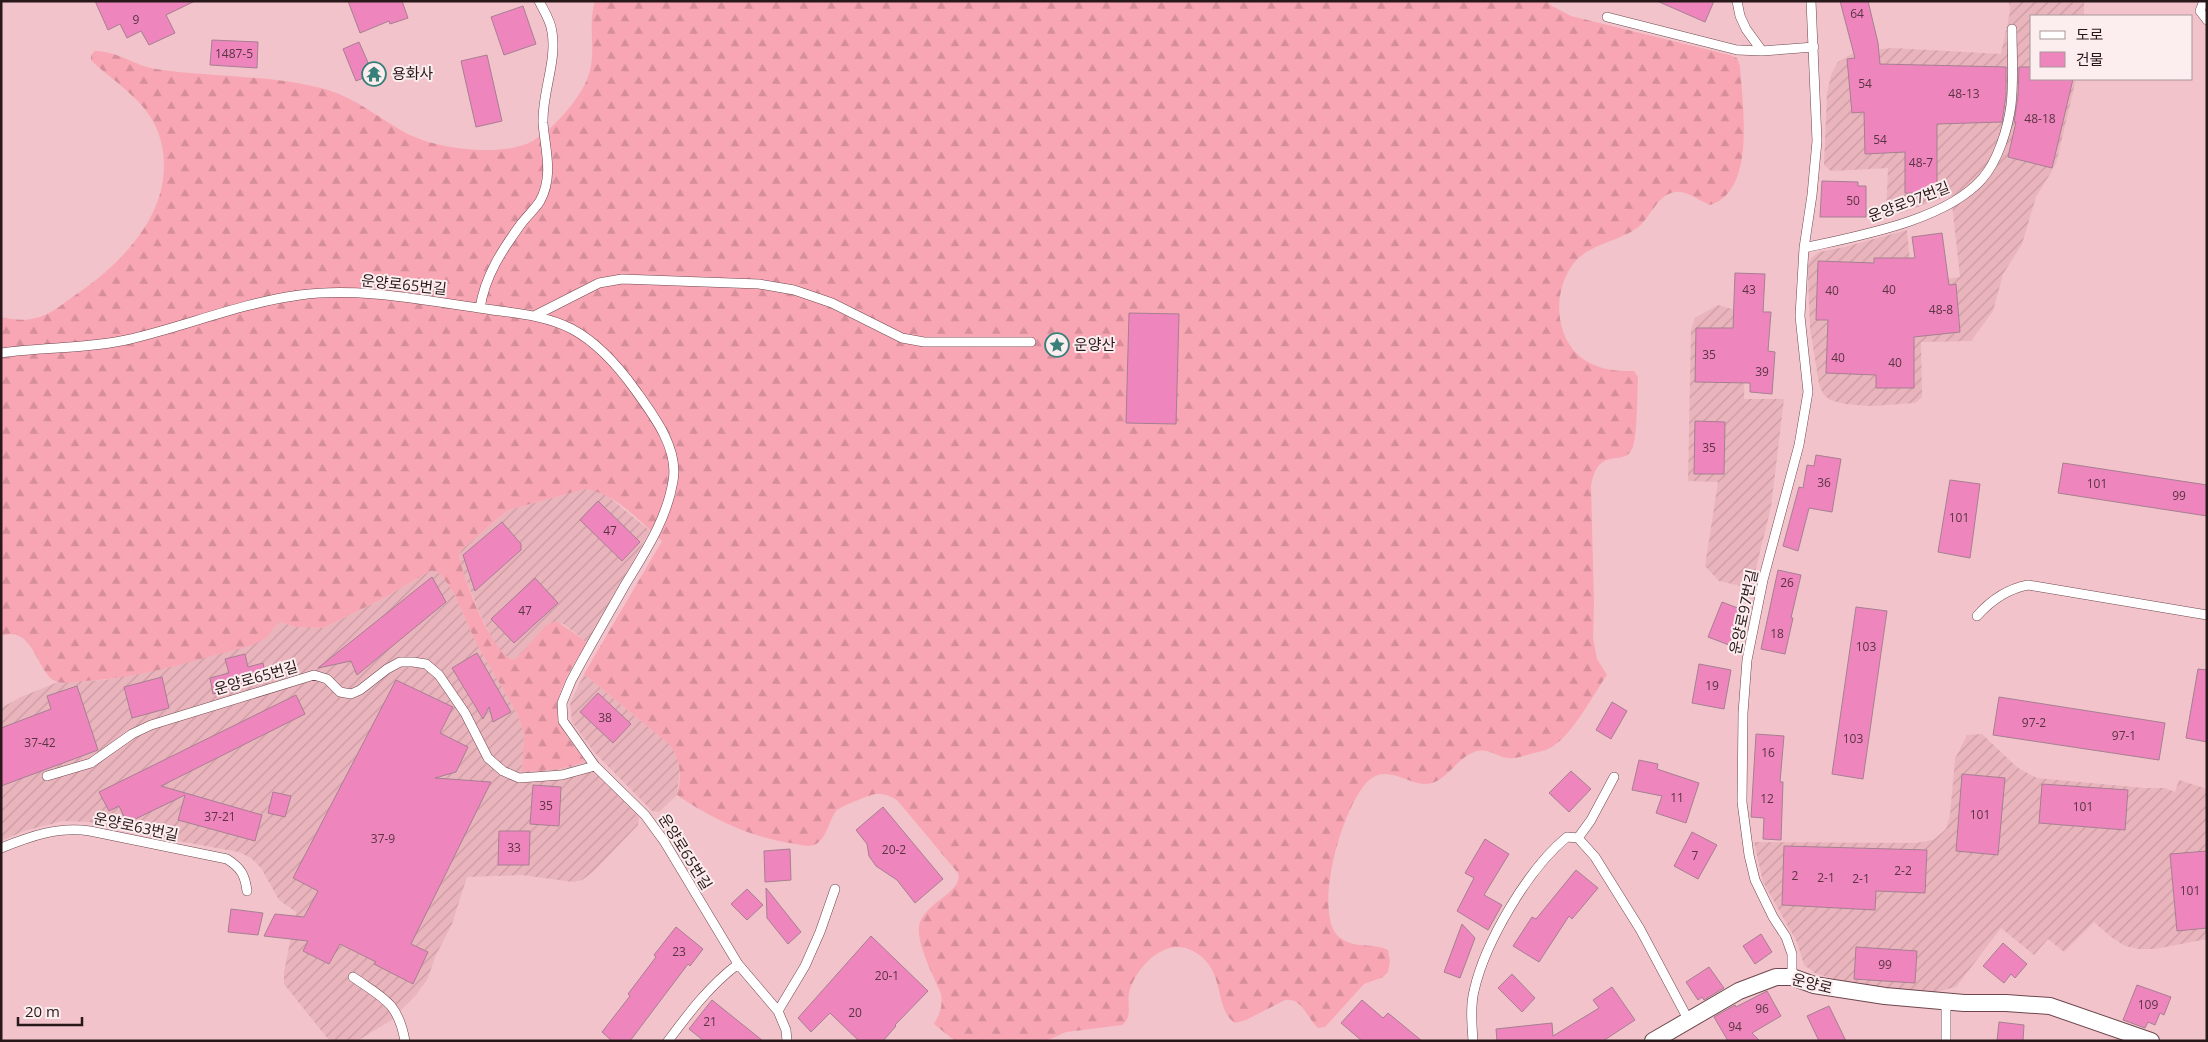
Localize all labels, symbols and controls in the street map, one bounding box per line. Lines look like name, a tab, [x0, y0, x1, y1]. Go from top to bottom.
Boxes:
house number: 64	[1850, 5, 1864, 22]
house number: 9	[133, 11, 140, 28]
legend	[2030, 15, 2193, 80]
text: 도로	[2076, 24, 2104, 44]
house number: 1487-5	[215, 45, 253, 62]
text: 건물	[2076, 49, 2104, 69]
temple icon: 용화사	[361, 61, 387, 87]
place label: 용화사	[392, 63, 434, 83]
house number: 54	[1858, 75, 1872, 92]
house number: 48-13	[1948, 85, 1980, 102]
house number: 48-18	[2024, 110, 2056, 127]
house number: 54	[1873, 131, 1887, 148]
house number: 48-7	[1909, 154, 1933, 171]
street label: 운양로97번길	[1865, 176, 1952, 226]
house number: 50	[1846, 192, 1860, 209]
street label: 운양로65번길	[360, 270, 448, 298]
house number: 43	[1742, 281, 1756, 298]
house number: 40	[1882, 281, 1896, 298]
house number: 40	[1825, 282, 1839, 299]
house number: 48-8	[1929, 301, 1953, 318]
place icon: 운양산	[1044, 332, 1070, 358]
place label: 운양산	[1074, 334, 1116, 354]
house number: 35	[1702, 346, 1716, 363]
house number: 40	[1831, 349, 1845, 366]
house number: 40	[1888, 354, 1902, 371]
house number: 39	[1755, 363, 1769, 380]
house number: 35	[1702, 439, 1716, 456]
house number: 36	[1817, 474, 1831, 491]
house number: 101	[2087, 475, 2107, 492]
house number: 99	[2172, 487, 2186, 504]
house number: 101	[1949, 509, 1969, 526]
house number: 47	[603, 522, 617, 539]
street label: 운양로97번길	[1724, 568, 1762, 656]
house number: 26	[1780, 574, 1794, 591]
house number: 47	[518, 602, 532, 619]
house number: 18	[1770, 625, 1784, 642]
house number: 103	[1856, 638, 1876, 655]
street label: 운양로65번길	[212, 656, 300, 699]
house number: 19	[1705, 677, 1719, 694]
house number: 38	[598, 709, 612, 726]
house number: 97-2	[2022, 714, 2046, 731]
house number: 97-1	[2112, 727, 2136, 744]
house number: 103	[1843, 730, 1863, 747]
house number: 37-42	[24, 734, 56, 751]
house number: 16	[1761, 744, 1775, 761]
house number: 11	[1670, 789, 1684, 806]
house number: 12	[1760, 790, 1774, 807]
house number: 35	[539, 797, 553, 814]
house number: 101	[2073, 798, 2093, 815]
house number: 101	[1970, 806, 1990, 823]
street label: 운양로63번길	[92, 807, 180, 845]
house number: 37-21	[204, 808, 236, 825]
street label: 운양로65번길	[655, 810, 717, 893]
house number: 37-9	[371, 830, 395, 847]
house number: 33	[507, 839, 521, 856]
house number: 20-2	[882, 841, 906, 858]
house number: 7	[1692, 847, 1699, 864]
house number: 2-2	[1894, 862, 1912, 879]
house number: 2	[1792, 867, 1799, 884]
house number: 2-1	[1817, 869, 1835, 886]
house number: 2-1	[1852, 870, 1870, 887]
house number: 101	[2180, 882, 2200, 899]
house number: 23	[672, 943, 686, 960]
house number: 99	[1878, 956, 1892, 973]
house number: 20-1	[875, 967, 899, 984]
street label: 운양로	[1790, 968, 1835, 998]
scale bar	[18, 994, 81, 1026]
house number: 109	[2138, 996, 2158, 1013]
house number: 96	[1755, 1000, 1769, 1017]
text: 20 m	[25, 1001, 60, 1021]
house number: 20	[848, 1004, 862, 1021]
house number: 21	[703, 1013, 717, 1030]
house number: 94	[1728, 1018, 1742, 1035]

